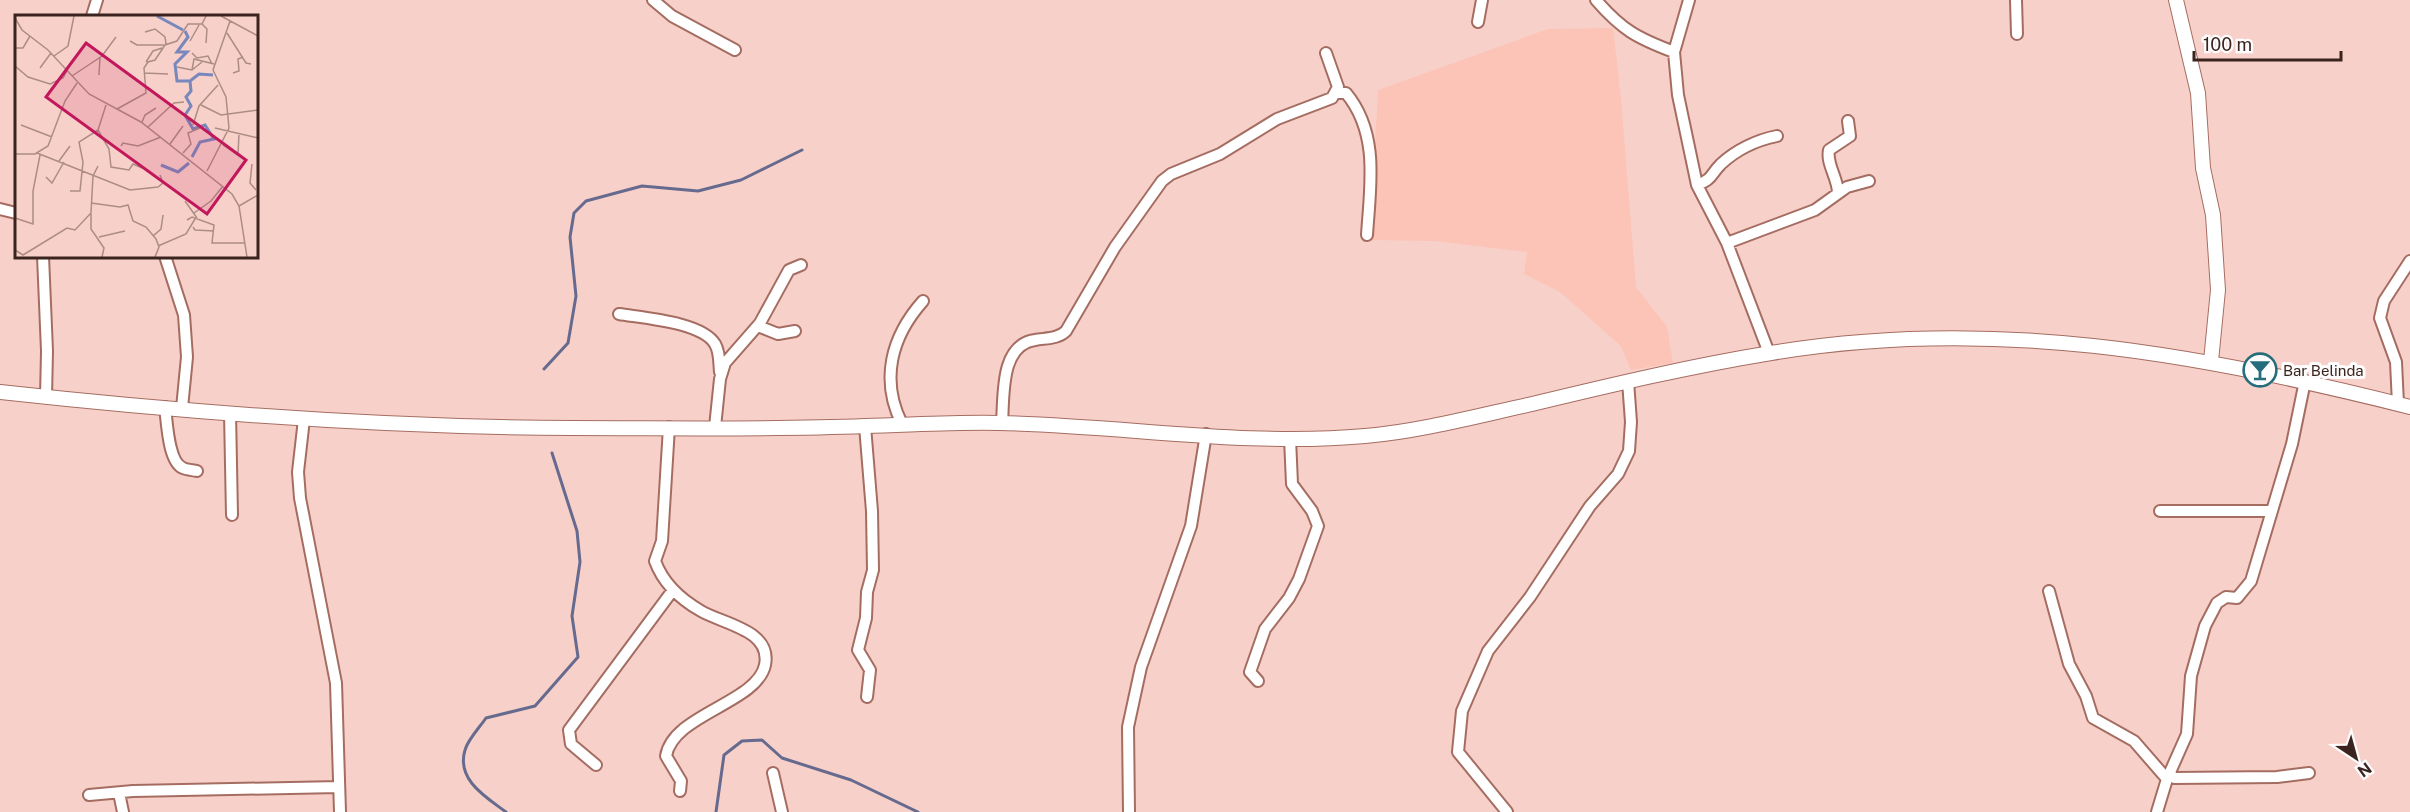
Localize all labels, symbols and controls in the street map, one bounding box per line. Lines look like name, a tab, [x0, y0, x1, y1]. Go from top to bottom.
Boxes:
inset map	[15, 15, 258, 258]
scale bar	[2194, 24, 2341, 62]
text: 100 m	[2203, 34, 2252, 55]
bar icon: Bar Belinda	[2242, 352, 2278, 388]
place label: Bar Belinda	[2283, 362, 2364, 379]
north arrow	[2326, 728, 2386, 788]
text: N	[2354, 758, 2375, 781]

